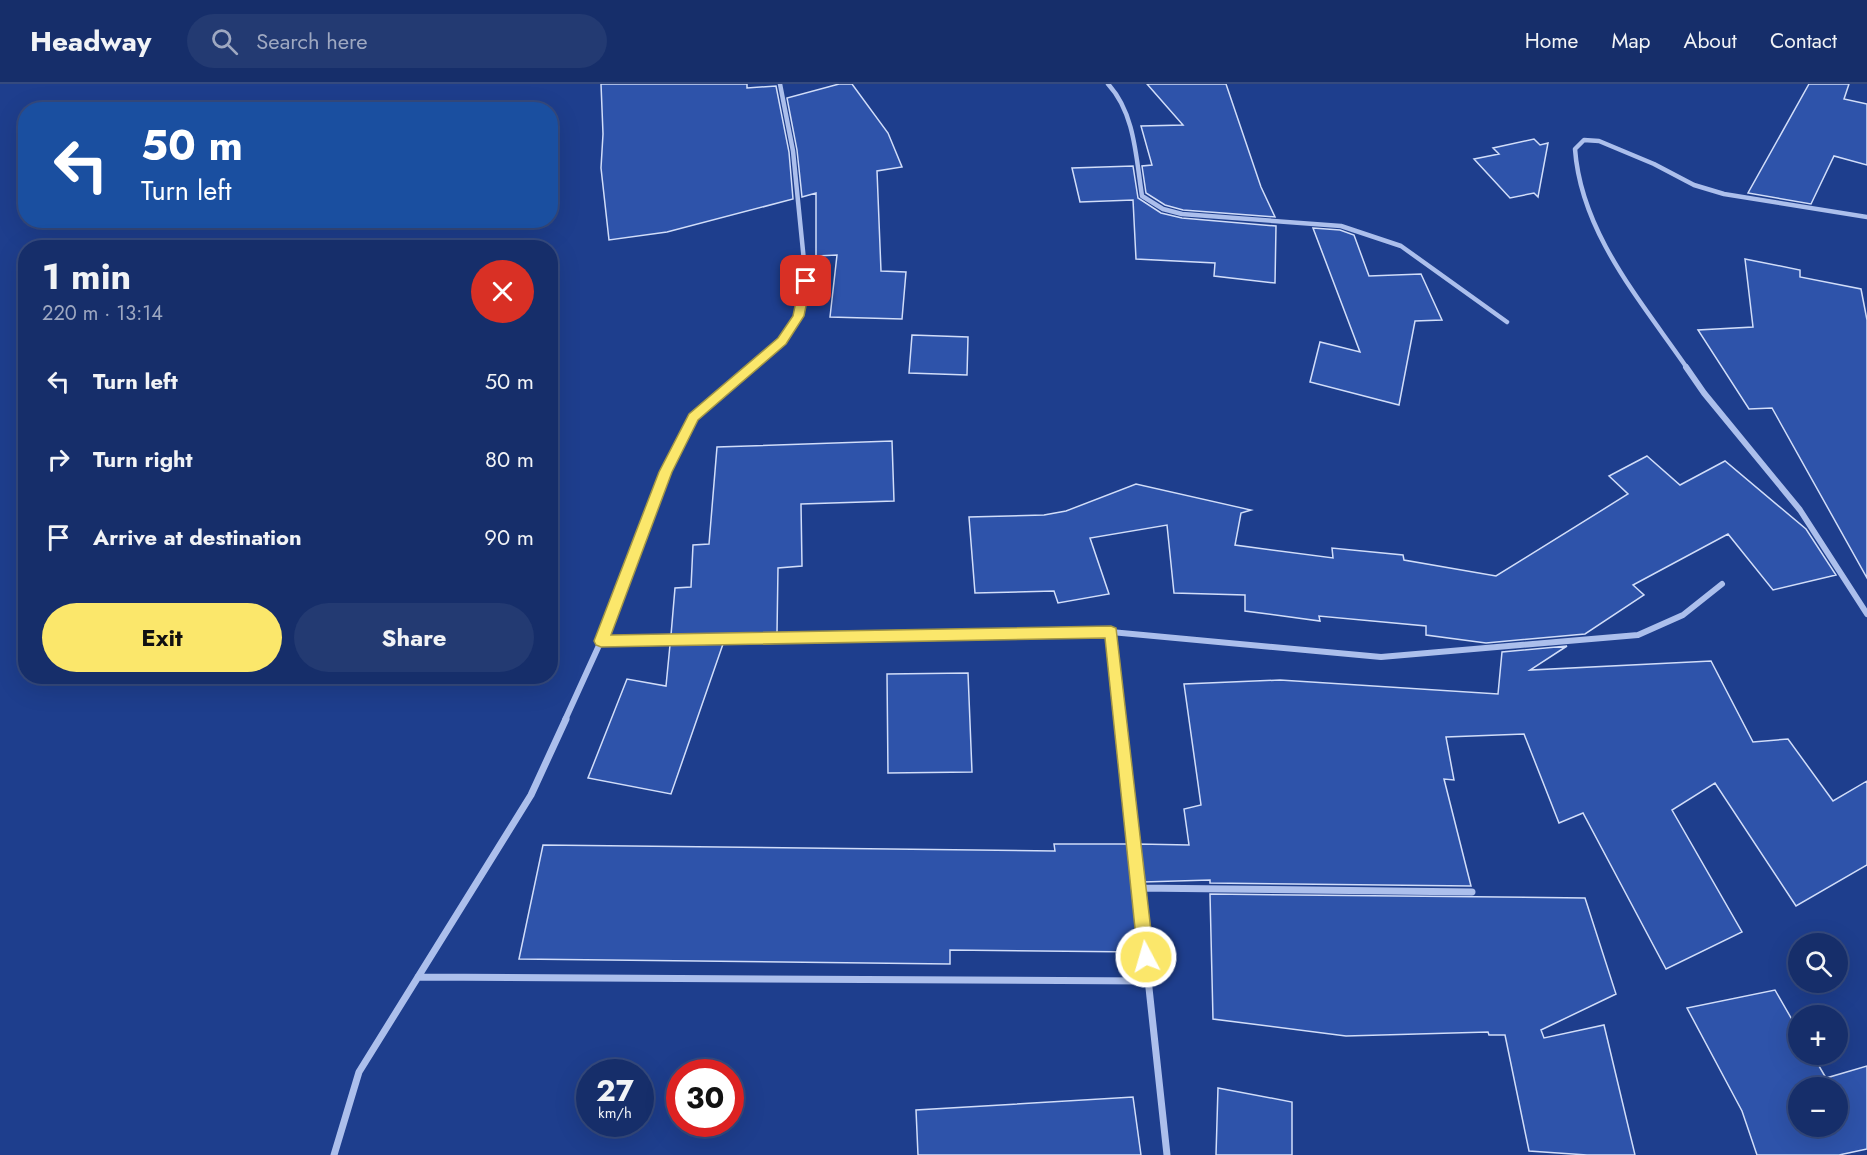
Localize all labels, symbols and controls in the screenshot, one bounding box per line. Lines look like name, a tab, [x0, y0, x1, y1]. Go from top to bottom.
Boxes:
search box	[187, 14, 607, 68]
text: Headway	[30, 21, 151, 62]
icon: search	[208, 25, 241, 58]
text: Search here	[256, 25, 368, 57]
text: Home	[1525, 26, 1578, 56]
text: Map	[1611, 26, 1651, 56]
text: About	[1684, 26, 1737, 56]
text: Contact	[1770, 26, 1837, 56]
text: 50 m	[141, 115, 243, 176]
icon: left	[42, 126, 120, 204]
text: Turn left	[141, 171, 231, 210]
text: 1 min	[42, 250, 131, 302]
pin	[780, 255, 831, 306]
button: close	[471, 260, 534, 323]
icon: arrive	[789, 264, 822, 297]
text: 220 m · 13:14	[42, 299, 163, 328]
icon: left	[42, 365, 75, 398]
text: Turn left	[93, 365, 178, 397]
text: 50 m	[485, 365, 534, 397]
icon: right	[42, 443, 75, 476]
text: Turn right	[93, 443, 193, 475]
text: 80 m	[485, 443, 534, 475]
icon: arrive	[42, 521, 75, 554]
text: Arrive at destination	[93, 521, 302, 553]
text: 90 m	[484, 521, 534, 553]
button: Exit	[42, 603, 282, 672]
button: Share	[294, 603, 534, 672]
position arrow	[1114, 925, 1178, 989]
map controls	[1788, 933, 1848, 1137]
button: search	[1788, 933, 1848, 993]
button: +	[1788, 1005, 1848, 1065]
speed limit sign: 30	[666, 1059, 744, 1137]
text: 27	[596, 1069, 634, 1112]
button: −	[1788, 1077, 1848, 1137]
text: km/h	[598, 1102, 632, 1124]

